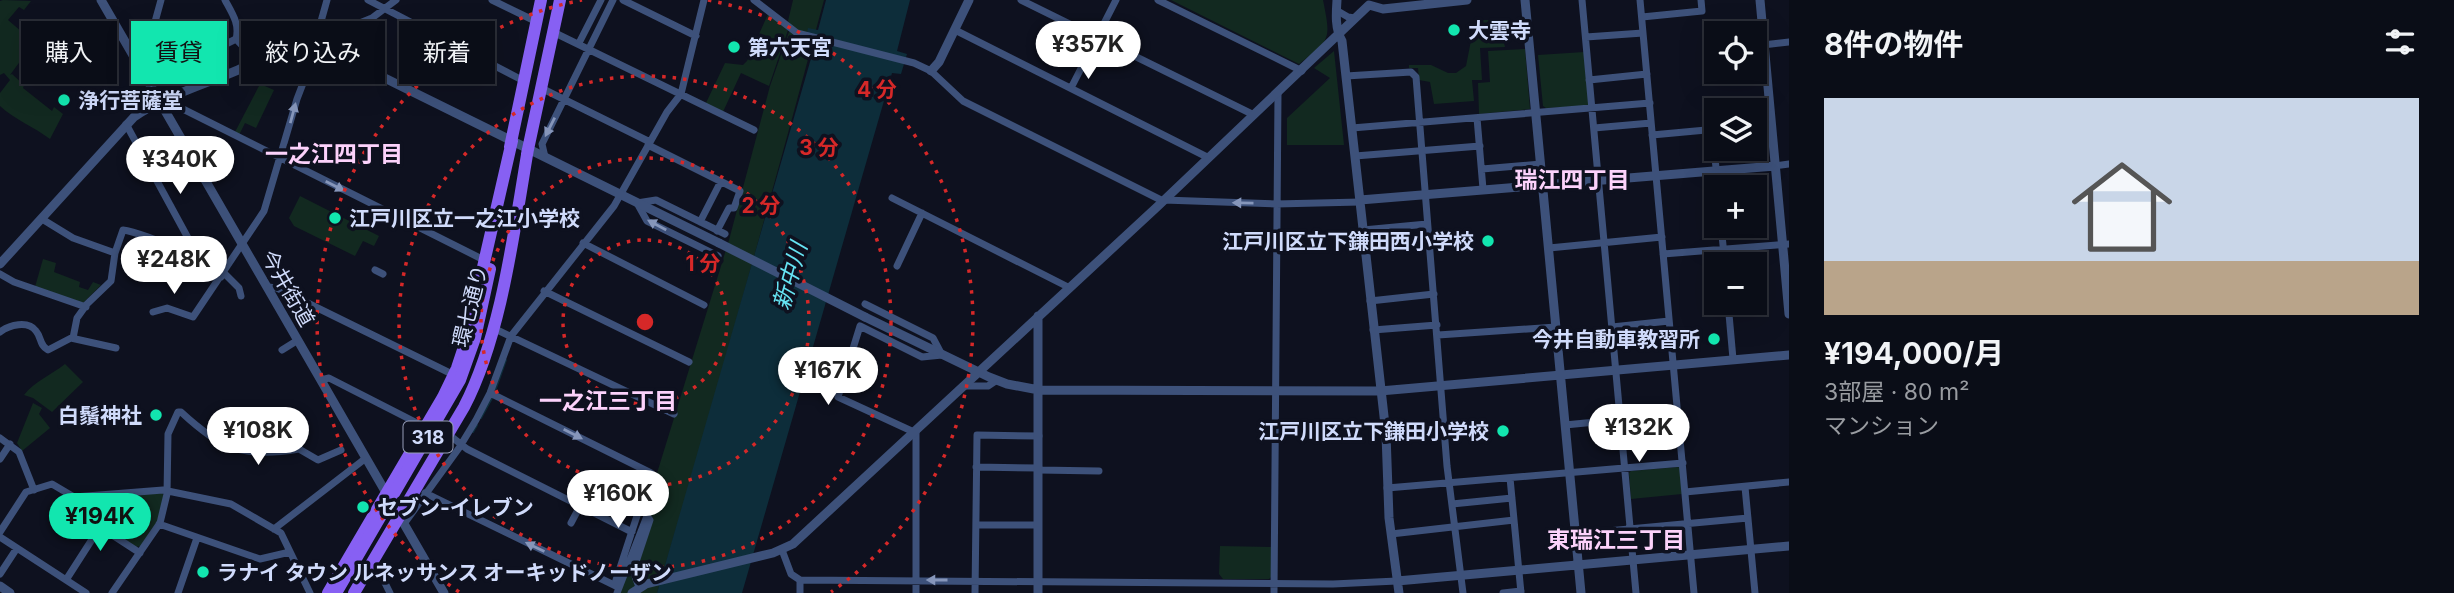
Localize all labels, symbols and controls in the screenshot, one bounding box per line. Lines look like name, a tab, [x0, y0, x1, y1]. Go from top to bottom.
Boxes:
place label: 大雲寺	[1468, 18, 1531, 43]
chip: 購入	[21, 21, 117, 84]
chip: 賃貸	[131, 21, 227, 84]
chip: 絞り込み	[241, 21, 385, 84]
chip: 新着	[399, 21, 495, 84]
map controls	[1704, 21, 1767, 315]
button: locate	[1704, 21, 1767, 84]
pin: ¥357K	[1039, 22, 1137, 81]
marker: 大雲寺	[1446, 22, 1462, 38]
icon: filters	[2381, 23, 2419, 61]
text: 8件の物件	[1824, 26, 1964, 62]
text: ¥357K	[1052, 30, 1124, 58]
place label: 第六天宮	[748, 35, 832, 60]
marker: 第六天宮	[726, 39, 742, 55]
text: 4 分	[857, 77, 897, 102]
place label: 浄行菩薩堂	[78, 88, 183, 113]
marker: 浄行菩薩堂	[56, 92, 72, 108]
button: layers	[1704, 98, 1767, 161]
one-way arrow	[288, 102, 299, 124]
one-way arrow	[545, 117, 556, 137]
text: 3 分	[799, 135, 839, 160]
pin: ¥340K	[131, 136, 229, 196]
district label: 一之江四丁目	[265, 140, 403, 168]
icon: home	[2059, 144, 2185, 270]
text: ¥340K	[142, 145, 218, 173]
district label: 瑞江四丁目	[1515, 166, 1630, 194]
button: +	[1704, 175, 1767, 238]
one-way arrow	[325, 180, 345, 191]
text: 2 分	[741, 193, 781, 218]
one-way arrow	[1232, 198, 1254, 209]
place label: 江戸川区立一之江小学校	[349, 206, 580, 231]
marker: 江戸川区立一之江小学校	[327, 210, 343, 226]
one-way arrow	[647, 220, 667, 231]
place label: 江戸川区立下鎌田西小学校	[1222, 229, 1474, 254]
marker: 江戸川区立下鎌田西小学校	[1480, 233, 1496, 249]
pin: ¥248K	[125, 236, 223, 296]
water label: 新中川	[767, 236, 814, 313]
text: ¥248K	[137, 245, 211, 273]
street label: 今井街道	[256, 245, 320, 331]
text: 1 分	[685, 251, 721, 276]
button: −	[1704, 252, 1767, 315]
street label: 環七通り	[448, 262, 492, 350]
centre of rings	[633, 310, 657, 334]
place label: 今井自動車教習所	[1532, 327, 1700, 352]
marker: 今井自動車教習所	[1706, 331, 1722, 347]
text: ¥194,000/月	[1824, 335, 2004, 371]
pin: ¥167K	[779, 348, 877, 407]
text: ¥167K	[794, 356, 862, 384]
text: 3部屋 · 80 m²	[1824, 378, 1969, 406]
district label: 一之江三丁目	[539, 387, 677, 415]
place label: 白鬚神社	[58, 403, 142, 428]
pin: ¥132K	[1590, 405, 1688, 464]
marker: 白鬚神社	[148, 407, 164, 423]
pin: ¥108K	[209, 407, 307, 467]
text: マンション	[1824, 412, 1939, 440]
text: ¥132K	[1605, 413, 1673, 441]
text: ¥108K	[223, 416, 293, 444]
place label: 江戸川区立下鎌田小学校	[1258, 419, 1489, 444]
road number: 318	[404, 422, 452, 452]
marker: 江戸川区立下鎌田小学校	[1495, 423, 1511, 439]
one-way arrow	[563, 429, 583, 440]
pin: ¥160K	[569, 470, 667, 530]
text: ¥160K	[583, 479, 653, 507]
pin: ¥194K	[51, 494, 149, 553]
place label: セブン-イレブン	[377, 495, 534, 520]
marker: セブン-イレブン	[355, 499, 371, 515]
text: ¥194K	[65, 502, 135, 530]
district label: 東瑞江三丁目	[1547, 526, 1685, 554]
one-way arrow	[525, 541, 545, 552]
place label: ラナイ タウン ルネッサンス オーキッドノーザン	[217, 560, 672, 585]
marker: ラナイ タウン ルネッサンス オーキッドノーザン	[195, 564, 211, 580]
one-way arrow	[926, 574, 948, 586]

